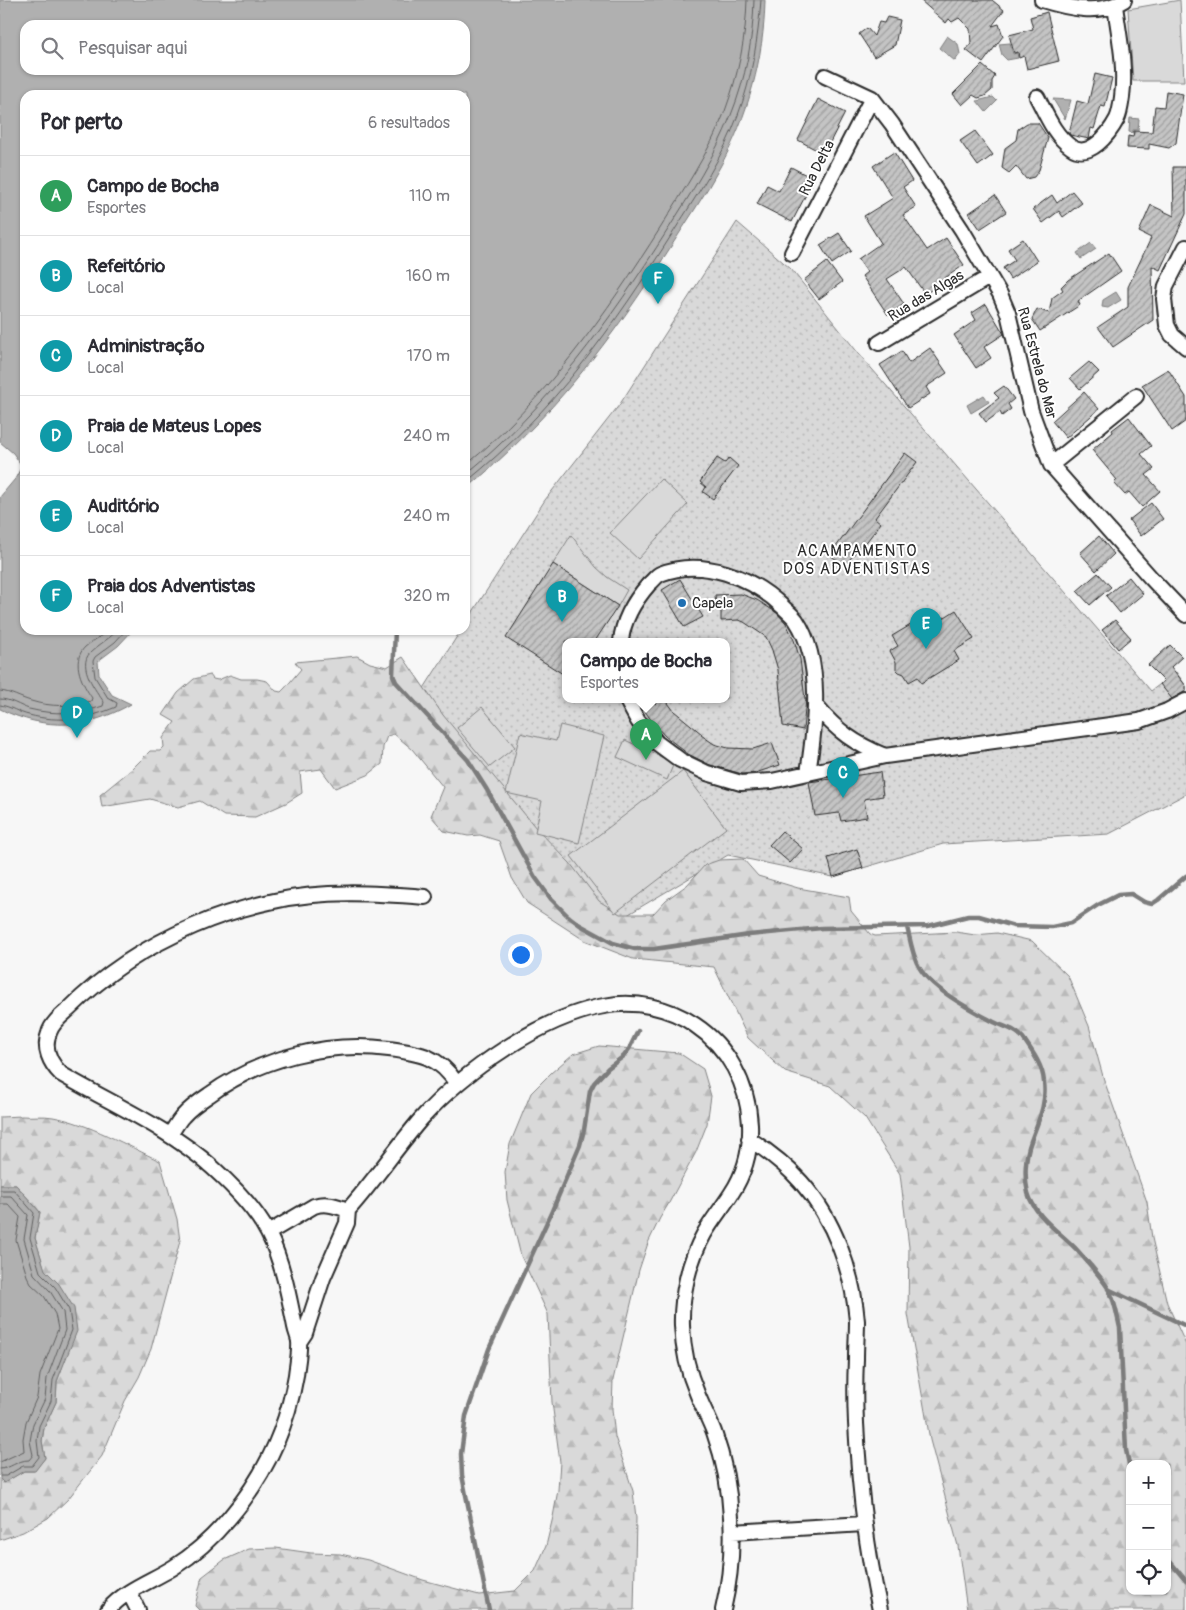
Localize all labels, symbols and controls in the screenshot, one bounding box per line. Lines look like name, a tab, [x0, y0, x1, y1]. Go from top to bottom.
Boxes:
search box	[20, 20, 470, 75]
icon: search	[38, 34, 66, 62]
text: Pesquisar aqui	[78, 36, 187, 60]
text: Por perto	[40, 109, 122, 136]
text: 6 resultados	[368, 113, 450, 133]
street label: Rua Delta	[795, 137, 839, 199]
text: Campo de Bocha	[87, 174, 219, 198]
text: A	[51, 186, 61, 206]
text: 110 m	[409, 186, 450, 206]
text: Esportes	[87, 198, 146, 218]
text: Refeitório	[87, 254, 165, 278]
pin: F	[642, 263, 674, 304]
text: B	[51, 266, 61, 286]
text: 160 m	[406, 266, 450, 286]
street label: Rua das Algas	[885, 266, 968, 326]
text: Local	[87, 278, 124, 298]
street label: Rua Estrela do Mar	[1013, 305, 1061, 421]
text: Administração	[87, 334, 204, 358]
text: C	[51, 346, 61, 366]
text: 170 m	[407, 346, 450, 366]
text: Local	[87, 358, 124, 378]
text: Praia de Mateus Lopes	[87, 414, 261, 438]
text: D	[51, 426, 61, 446]
text: 240 m	[403, 426, 450, 446]
text: Local	[87, 438, 124, 458]
text: Auditório	[87, 494, 159, 518]
text: E	[52, 506, 60, 526]
text: 240 m	[403, 506, 450, 526]
text: Local	[87, 518, 124, 538]
district label: ACAMPAMENTO DOS ADVENTISTAS	[783, 541, 931, 579]
text: Praia dos Adventistas	[87, 574, 255, 598]
pin: B	[546, 581, 578, 622]
text: F	[51, 586, 61, 606]
text: 320 m	[404, 586, 450, 606]
place label: Capela	[692, 594, 733, 613]
marker: Capela	[676, 597, 688, 609]
text: Local	[87, 598, 124, 618]
pin: E	[910, 608, 942, 649]
popup	[562, 638, 730, 703]
text: Campo de Bocha	[580, 649, 712, 673]
text: Esportes	[580, 673, 639, 693]
pin: D	[61, 697, 93, 738]
pin: A	[630, 719, 662, 760]
pin: C	[827, 757, 859, 798]
your location	[508, 942, 534, 968]
map controls	[1126, 1460, 1171, 1595]
button: +	[1126, 1460, 1171, 1505]
button: −	[1126, 1505, 1171, 1550]
button: locate	[1126, 1550, 1171, 1595]

